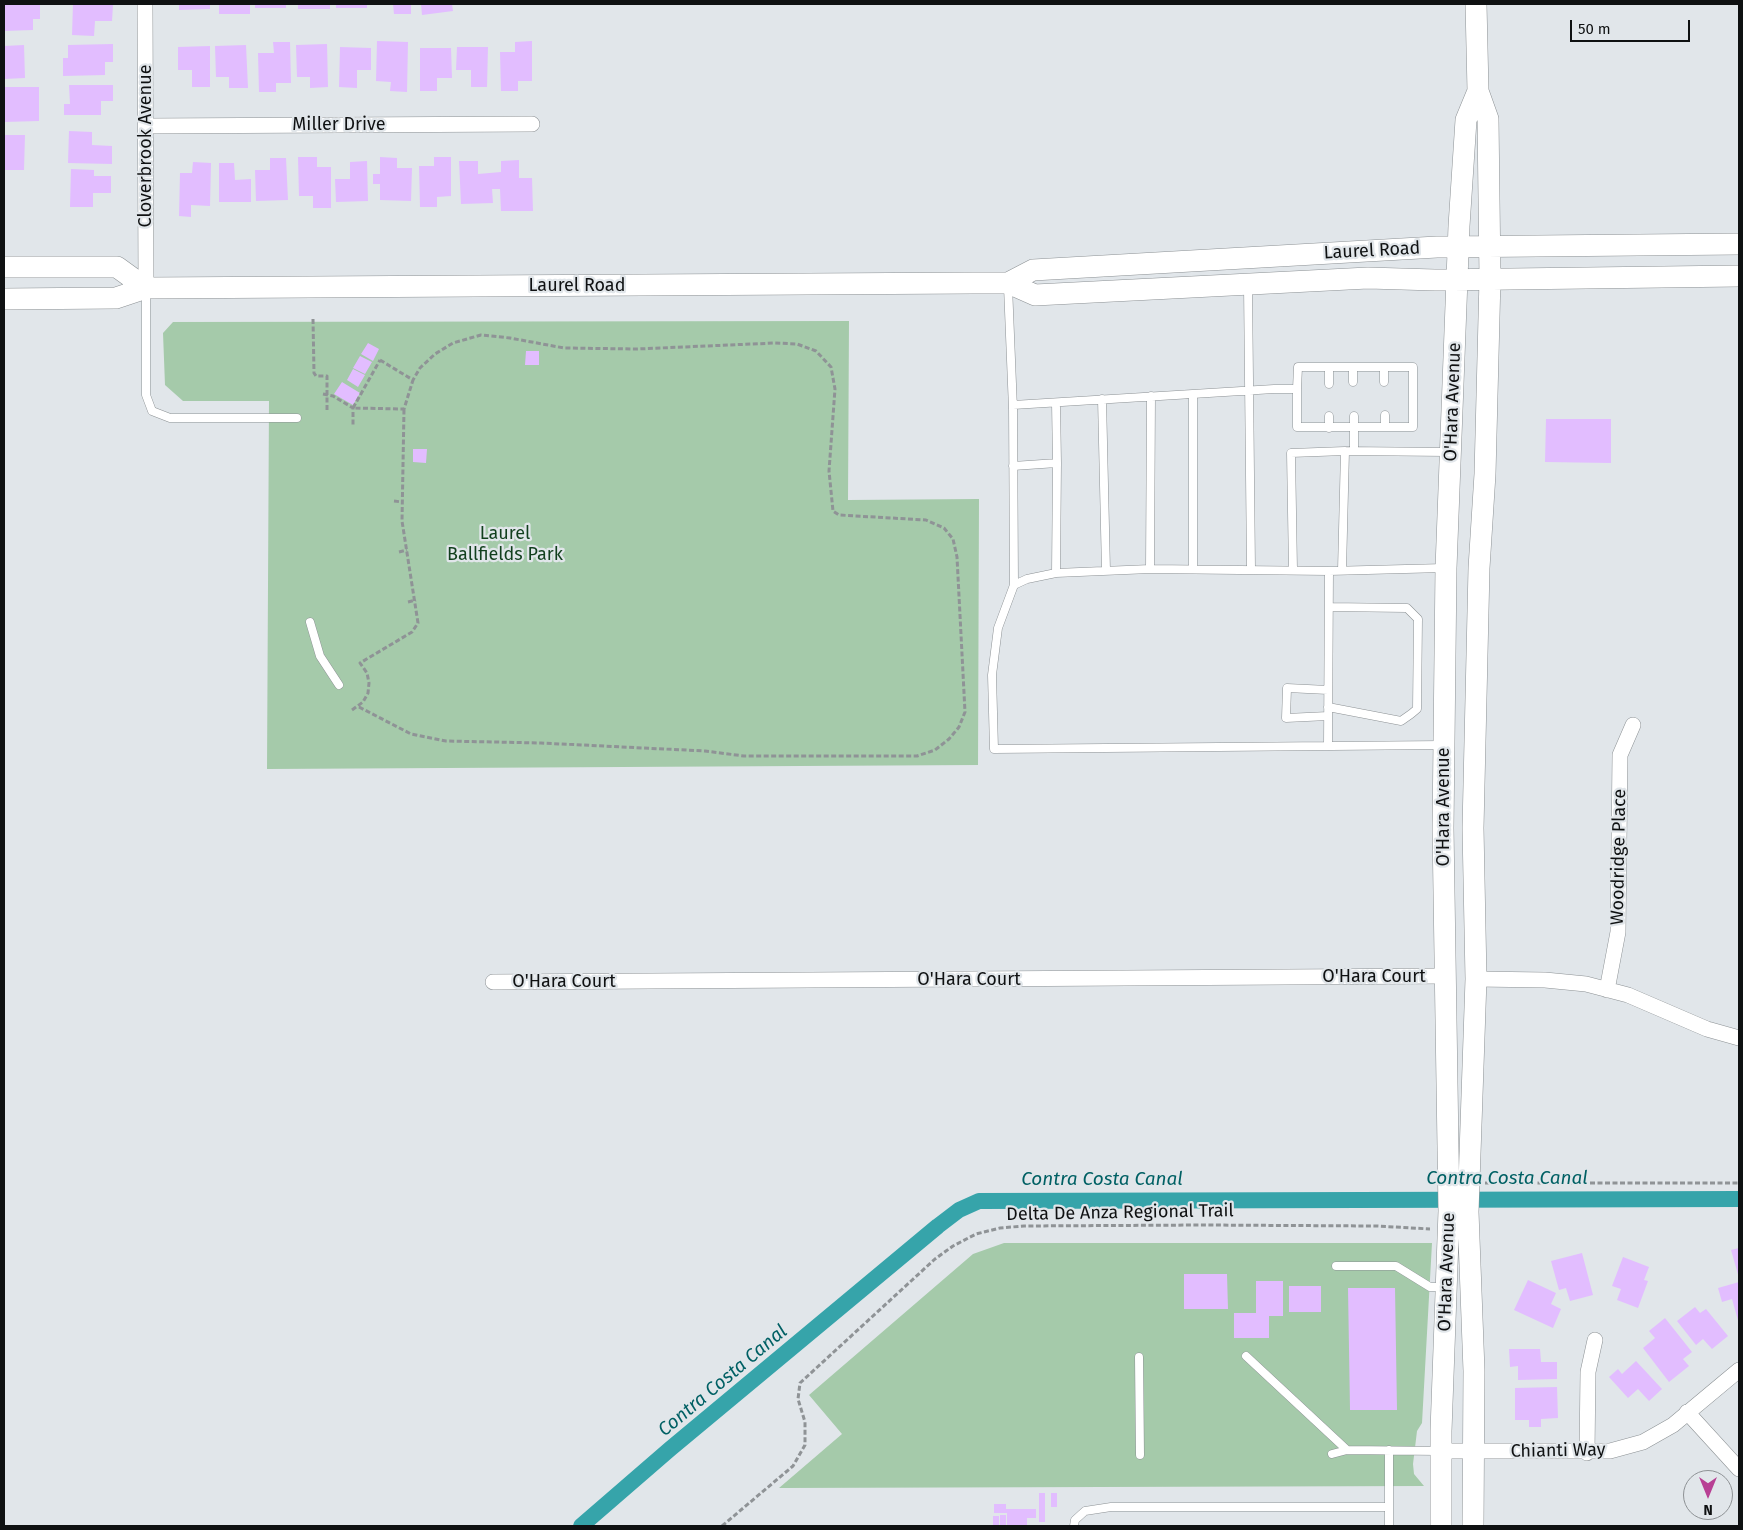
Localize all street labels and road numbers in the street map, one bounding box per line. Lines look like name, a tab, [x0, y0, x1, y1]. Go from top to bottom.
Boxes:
street label: Cloverbrook Avenue	[135, 65, 157, 227]
street label: Miller Drive	[292, 114, 386, 136]
street label: Laurel Road	[1323, 238, 1421, 264]
street label: Laurel Road	[529, 275, 625, 297]
street label: O'Hara Avenue	[1440, 342, 1466, 462]
street label: O'Hara Avenue	[1433, 747, 1455, 867]
street label: Woodridge Place	[1607, 789, 1631, 925]
street label: O'Hara Court	[1322, 966, 1426, 988]
street label: O'Hara Court	[917, 969, 1021, 991]
street label: O'Hara Court	[512, 971, 616, 993]
street label: Delta De Anza Regional Trail	[1006, 1200, 1234, 1226]
street label: O'Hara Avenue	[1434, 1212, 1460, 1332]
street label: Chianti Way	[1510, 1439, 1606, 1463]

